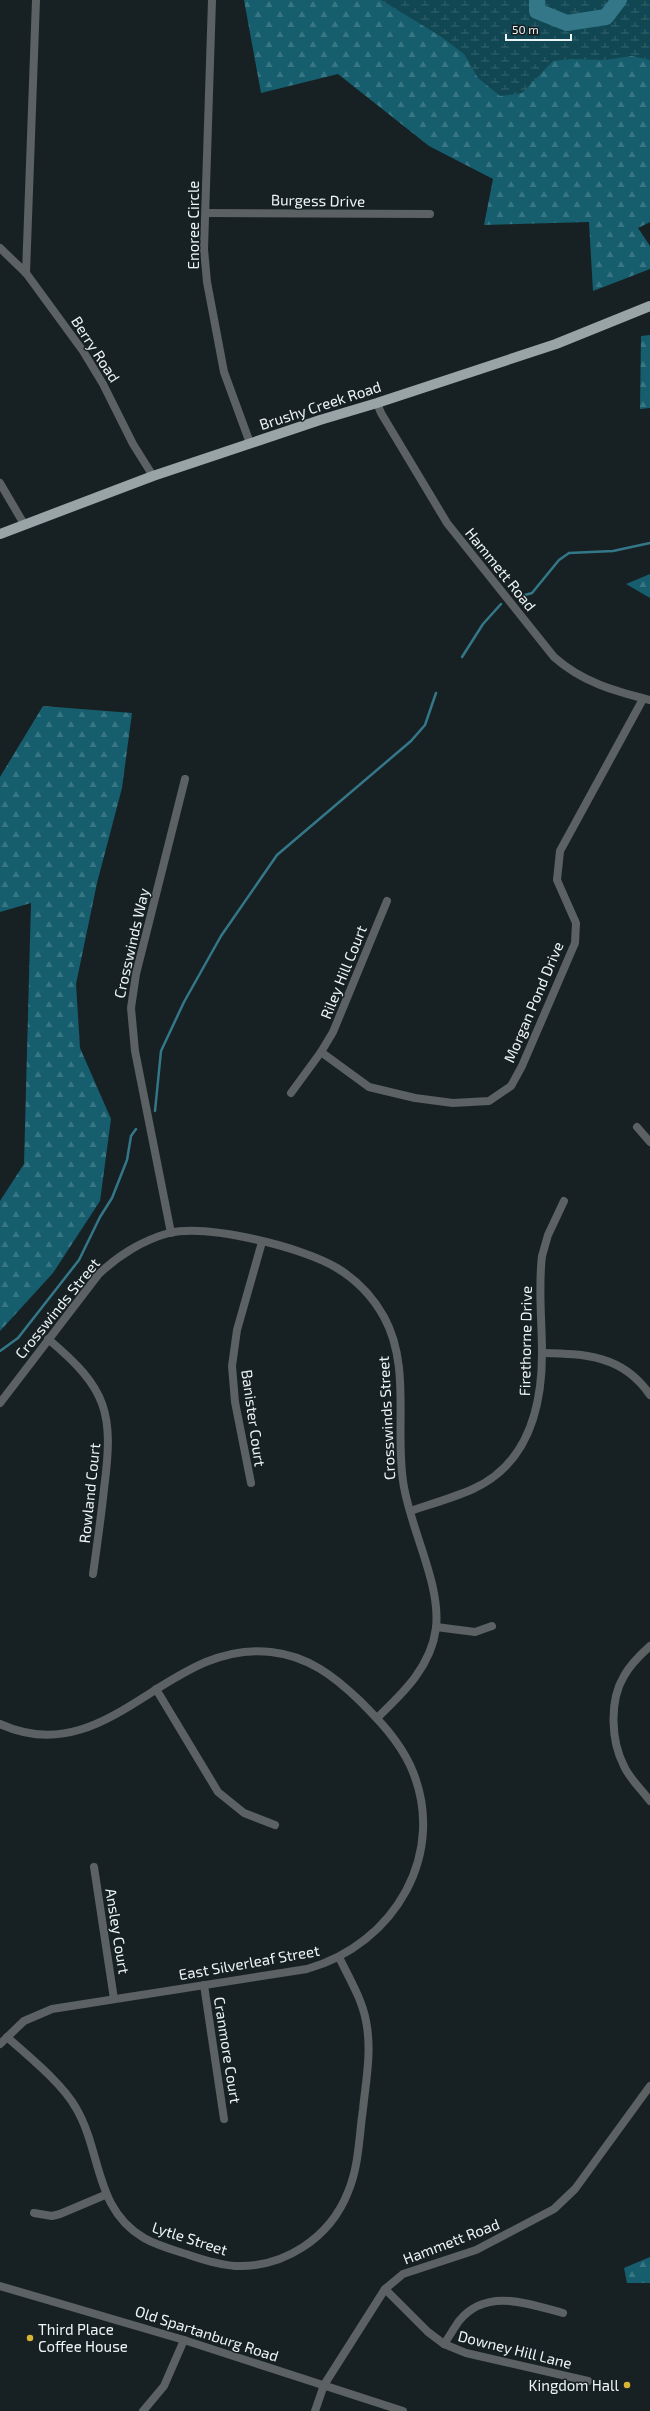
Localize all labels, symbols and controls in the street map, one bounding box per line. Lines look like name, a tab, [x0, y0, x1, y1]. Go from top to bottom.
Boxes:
scale bar	[506, 16, 571, 42]
text: 50 m	[512, 22, 539, 36]
street label: Enoree Circle	[184, 181, 202, 269]
street label: Burgess Drive	[271, 190, 365, 210]
street label: Berry Road	[68, 313, 124, 385]
street label: Brushy Creek Road	[257, 377, 383, 433]
street label: Hammett Road	[462, 524, 540, 614]
street label: Crosswinds Way	[110, 886, 152, 1000]
street label: Riley Hill Court	[316, 922, 370, 1021]
street label: Morgan Pond Drive	[499, 939, 567, 1065]
street label: Crosswinds Street	[11, 1254, 103, 1362]
street label: Firethorne Drive	[515, 1286, 535, 1396]
street label: Crosswinds Street	[374, 1355, 398, 1480]
street label: Banister Court	[238, 1368, 270, 1468]
street label: Rowland Court	[75, 1442, 103, 1544]
street label: Ansley Court	[102, 1887, 134, 1975]
street label: East Silverleaf Street	[177, 1941, 321, 1983]
street label: Cranmore Court	[211, 1995, 245, 2105]
street label: Hammett Road	[400, 2214, 502, 2268]
street label: Lytle Street	[150, 2217, 230, 2259]
street label: Old Spartanburg Road	[133, 2301, 281, 2365]
place label: Third Place Coffee House	[38, 2320, 128, 2355]
street label: Downey Hill Lane	[456, 2326, 574, 2372]
marker: Third Place Coffee House	[25, 2333, 35, 2343]
place label: Kingdom Hall	[529, 2376, 620, 2394]
marker: Kingdom Hall	[622, 2380, 632, 2390]

